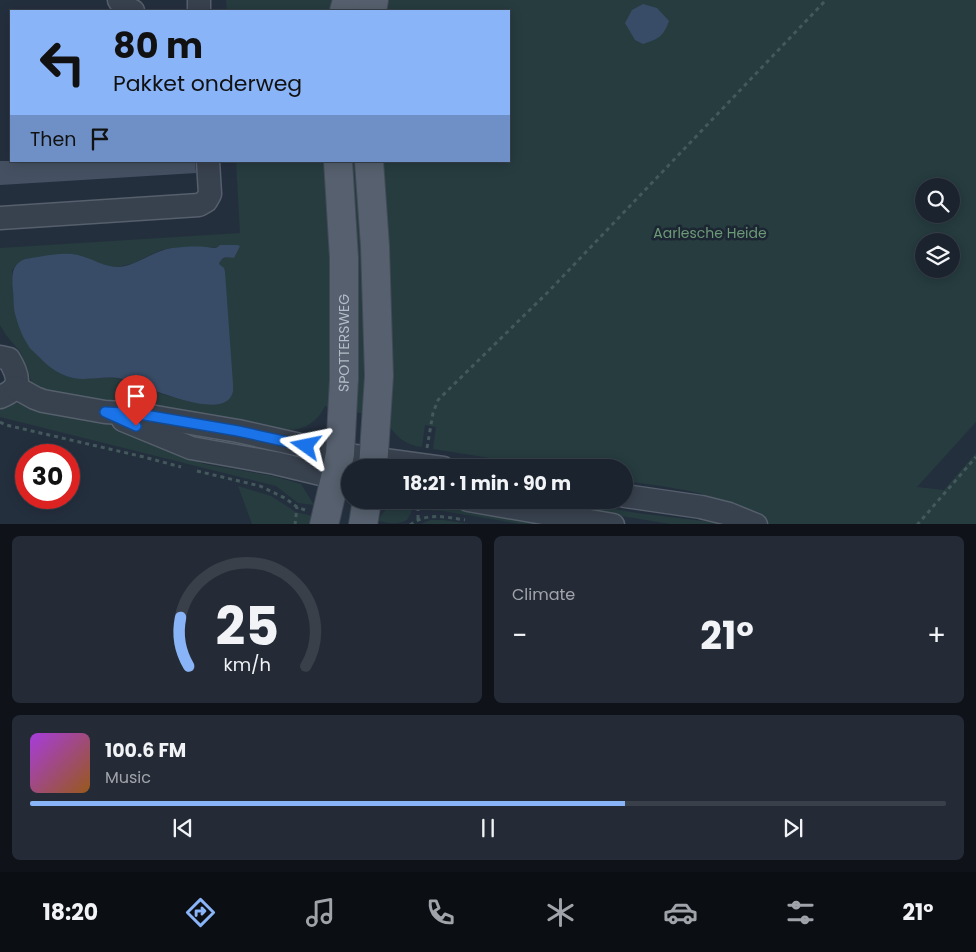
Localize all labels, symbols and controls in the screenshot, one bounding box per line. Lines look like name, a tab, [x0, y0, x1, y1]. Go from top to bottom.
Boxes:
text: 80 m	[113, 21, 203, 70]
icon: left	[30, 30, 95, 95]
text: Pakket onderweg	[113, 68, 302, 99]
icon: arrive	[86, 125, 114, 153]
text: Then	[30, 126, 76, 153]
map controls	[915, 178, 960, 278]
button: search	[915, 178, 960, 223]
park label: Aarlesche Heide	[653, 223, 767, 243]
button: layers	[915, 233, 960, 278]
street label: SPOTTERSWEG	[333, 294, 354, 392]
pin	[115, 375, 157, 426]
icon: arrive	[122, 382, 150, 410]
position arrow	[279, 419, 331, 471]
speed limit sign: 30	[15, 444, 80, 509]
text: 18:21 · 1 min · 90 m	[403, 470, 571, 497]
text: Climate	[512, 583, 575, 606]
text: 25	[215, 590, 279, 663]
text: 21°	[700, 609, 754, 662]
text: −	[512, 616, 527, 655]
text: +	[927, 616, 946, 655]
text: km/h	[223, 652, 271, 677]
text: 100.6 FM	[105, 737, 186, 764]
text: Music	[105, 766, 151, 789]
icon: previous	[169, 814, 197, 842]
icon: pause	[474, 814, 502, 842]
icon: next	[779, 814, 807, 842]
icon: directions	[183, 895, 218, 930]
icon: music	[303, 895, 338, 930]
icon: phone	[423, 895, 458, 930]
icon: climate	[543, 895, 578, 930]
icon: car	[663, 895, 698, 930]
icon: filters	[783, 895, 818, 930]
text: 18:20	[42, 897, 98, 928]
text: 21°	[902, 897, 934, 928]

